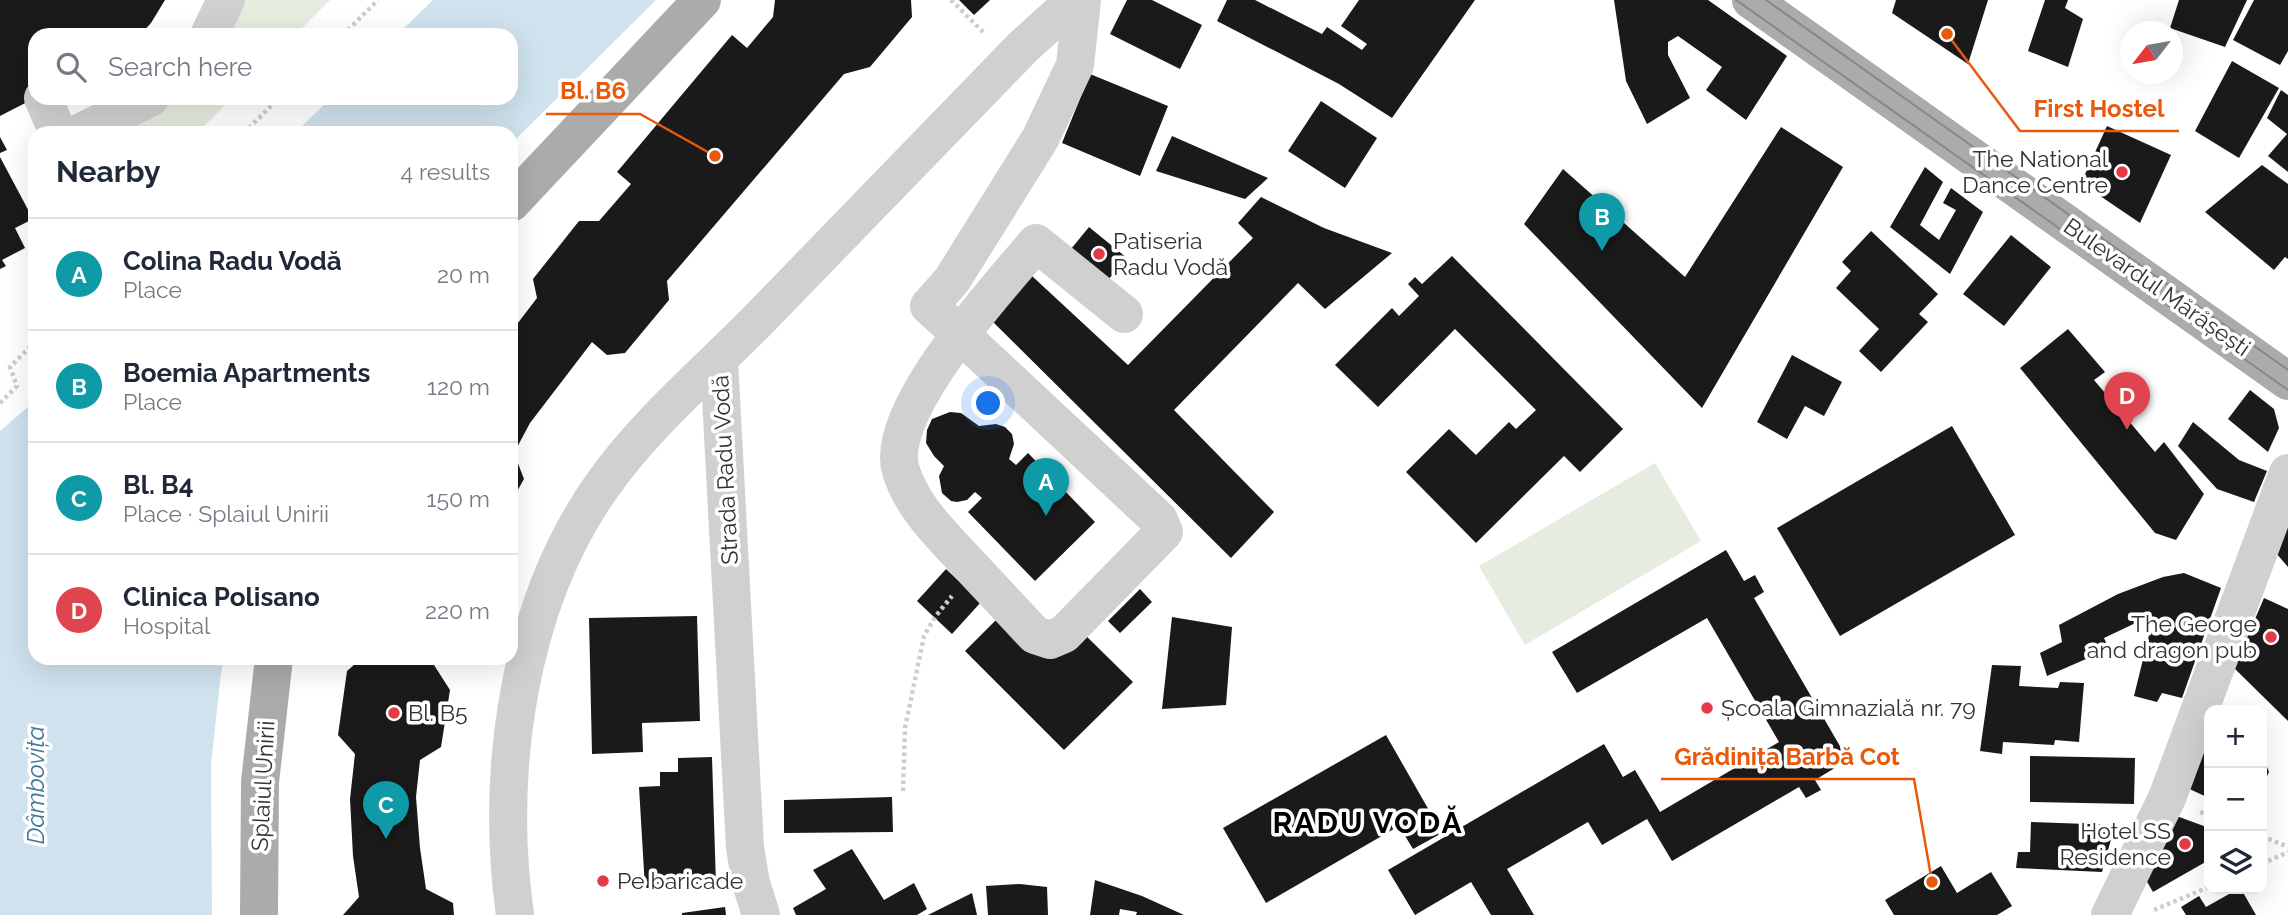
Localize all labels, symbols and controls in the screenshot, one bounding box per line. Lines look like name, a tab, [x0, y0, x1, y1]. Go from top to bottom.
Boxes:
north arrow	[2120, 21, 2183, 84]
search box	[28, 28, 518, 105]
icon: search	[52, 48, 90, 86]
text: Search here	[108, 52, 252, 82]
callout: Bl. B6	[546, 69, 640, 114]
text: Bl. B6	[560, 76, 626, 105]
callout: First Hostel	[2020, 86, 2179, 131]
text: First Hostel	[2034, 94, 2165, 123]
place label: The National Dance Centre	[1962, 145, 2109, 198]
text: Nearby	[56, 154, 160, 189]
text: 4 results	[401, 158, 490, 185]
marker: The National Dance Centre	[2114, 164, 2130, 180]
pin: B	[1579, 193, 1625, 251]
street label: Bulevardul Mărășești	[2059, 212, 2256, 361]
place label: Patiseria Radu Vodă	[1113, 227, 1228, 280]
text: Colina Radu Vodă	[123, 246, 342, 276]
marker: Patiseria Radu Vodă	[1091, 246, 1107, 262]
text: A	[71, 261, 87, 288]
text: 20 m	[437, 261, 490, 288]
text: Place	[123, 276, 182, 303]
text: Boemia Apartments	[123, 358, 370, 388]
pin: D	[2104, 372, 2150, 430]
text: B	[71, 373, 87, 400]
text: 120 m	[427, 373, 490, 400]
street label: Strada Radu Vodă	[706, 375, 743, 565]
your location	[971, 386, 1005, 420]
text: Place	[123, 388, 182, 415]
pin: A	[1023, 458, 1069, 516]
text: Bl. B4	[123, 470, 194, 500]
text: C	[71, 485, 87, 512]
text: 150 m	[427, 485, 490, 512]
text: Place · Splaiul Unirii	[123, 500, 329, 527]
text: Clinica Polisano	[123, 582, 320, 612]
text: D	[71, 597, 87, 624]
text: 220 m	[425, 597, 490, 624]
place label: The George and dragon pub	[2087, 610, 2257, 663]
text: Hospital	[123, 612, 210, 639]
marker: The George and dragon pub	[2263, 629, 2279, 645]
place label: Școala Gimnazială nr. 79	[1721, 694, 1976, 721]
place label: Bl. B5	[408, 699, 468, 726]
marker: Școala Gimnazială nr. 79	[1699, 700, 1715, 716]
marker: Bl. B5	[386, 705, 402, 721]
map controls	[2204, 705, 2267, 894]
button: +	[2204, 705, 2267, 768]
street label: Splaiul Unirii	[246, 720, 279, 852]
water label: Dâmbovița	[21, 726, 50, 844]
callout: Grădinița Barbă Cot	[1661, 734, 1914, 779]
text: Grădinița Barbă Cot	[1674, 742, 1900, 771]
button: −	[2204, 768, 2267, 831]
pin: C	[363, 781, 409, 839]
district label: RADU VODĂ	[1272, 805, 1464, 840]
place label: Hotel SS Residence	[2060, 817, 2171, 870]
button: layers	[2204, 831, 2267, 894]
marker: Hotel SS Residence	[2177, 836, 2193, 852]
place label: Pe baricade	[617, 867, 743, 894]
marker: Pe baricade	[595, 873, 611, 889]

